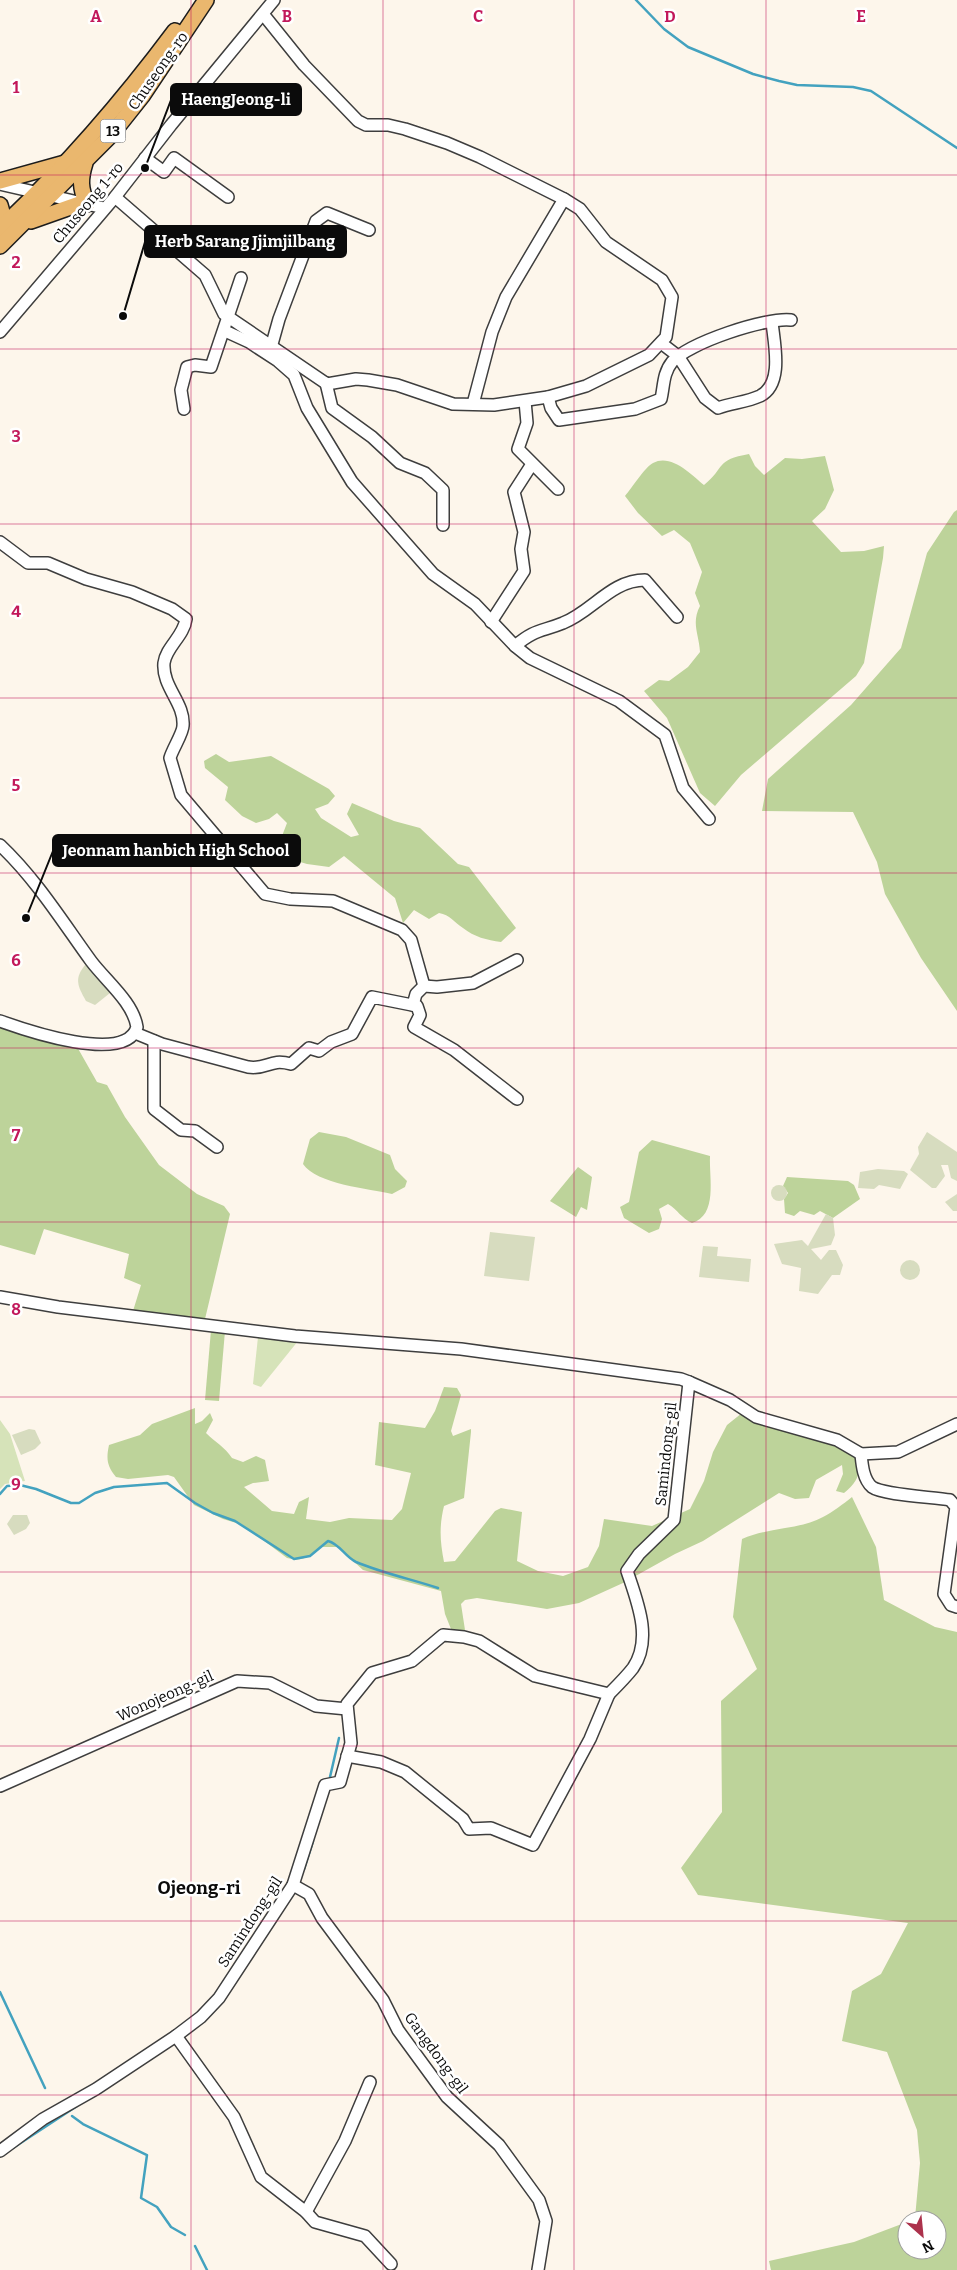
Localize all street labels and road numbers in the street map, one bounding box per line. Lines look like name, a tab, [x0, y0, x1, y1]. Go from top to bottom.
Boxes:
street label: Chuseong-ro	[124, 28, 192, 114]
road number: 13	[100, 120, 126, 142]
street label: Chuseong 1-ro	[49, 159, 127, 247]
street label: Samindong-gil	[652, 1401, 680, 1507]
street label: Wonojeong-gil	[114, 1667, 216, 1725]
street label: Samindong-gil	[214, 1873, 286, 1971]
street label: Gangdong-gil	[401, 2009, 471, 2097]

